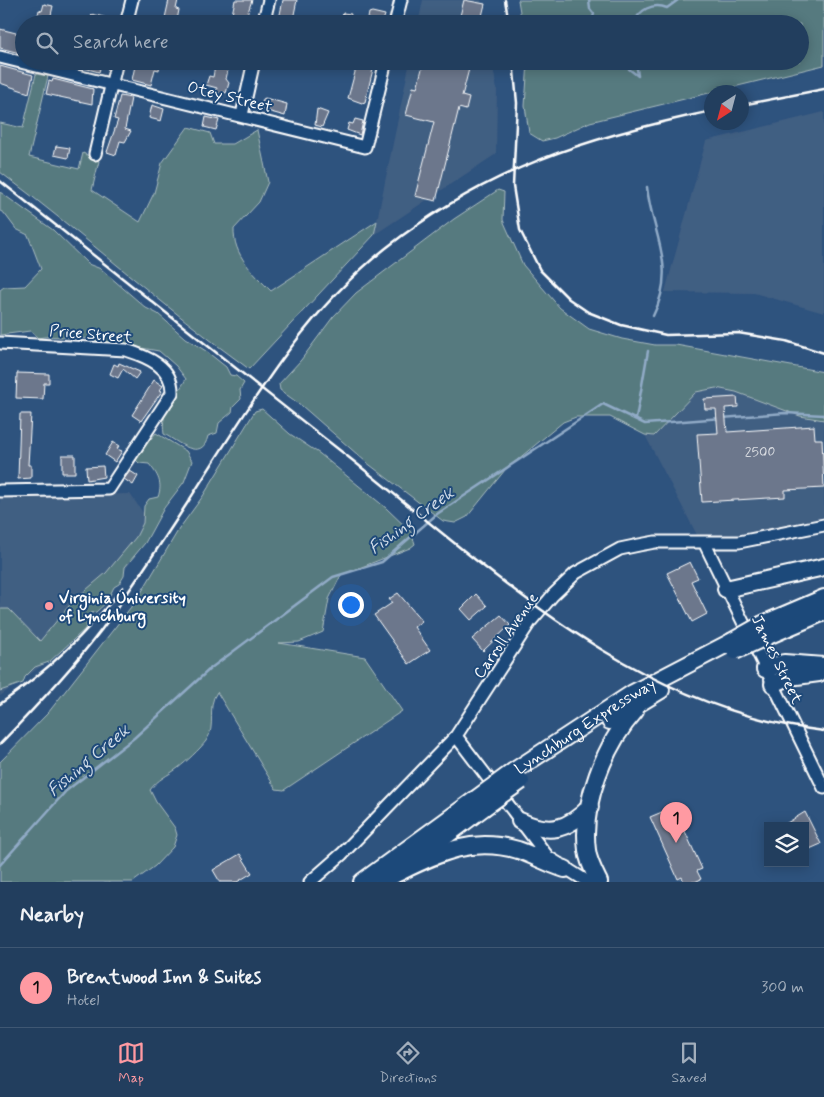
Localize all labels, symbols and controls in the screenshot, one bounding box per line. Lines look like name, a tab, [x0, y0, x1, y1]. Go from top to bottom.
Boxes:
search box	[15, 15, 809, 70]
icon: search	[33, 29, 61, 57]
text: Search here	[73, 30, 169, 55]
street label: Otey Street	[185, 77, 275, 118]
north arrow	[704, 85, 749, 130]
street label: Price Street	[48, 320, 134, 349]
house number: 2500	[745, 443, 775, 461]
water label: Fishing Creek	[364, 481, 461, 562]
place label: Virginia University of Lynchburg	[59, 588, 186, 629]
street label: Carroll Avenue	[469, 589, 544, 683]
your location	[338, 592, 364, 618]
marker: Virginia University of Lynchburg	[43, 600, 55, 612]
street label: James Street	[746, 612, 807, 708]
street label: Lynchburg Expressway	[511, 674, 659, 780]
water label: Fishing Creek	[42, 719, 137, 804]
pin: 1	[660, 802, 692, 843]
map controls	[764, 822, 809, 867]
button: layers	[764, 822, 809, 867]
text: Nearby	[20, 901, 84, 929]
text: Brentwood Inn & Suites	[67, 965, 261, 990]
text: 1	[32, 977, 40, 998]
text: 300 m	[761, 977, 804, 998]
text: Hotel	[67, 990, 100, 1011]
tab: Map	[117, 1039, 145, 1087]
tab: Directions	[380, 1039, 437, 1087]
tab: Saved	[671, 1039, 707, 1087]

